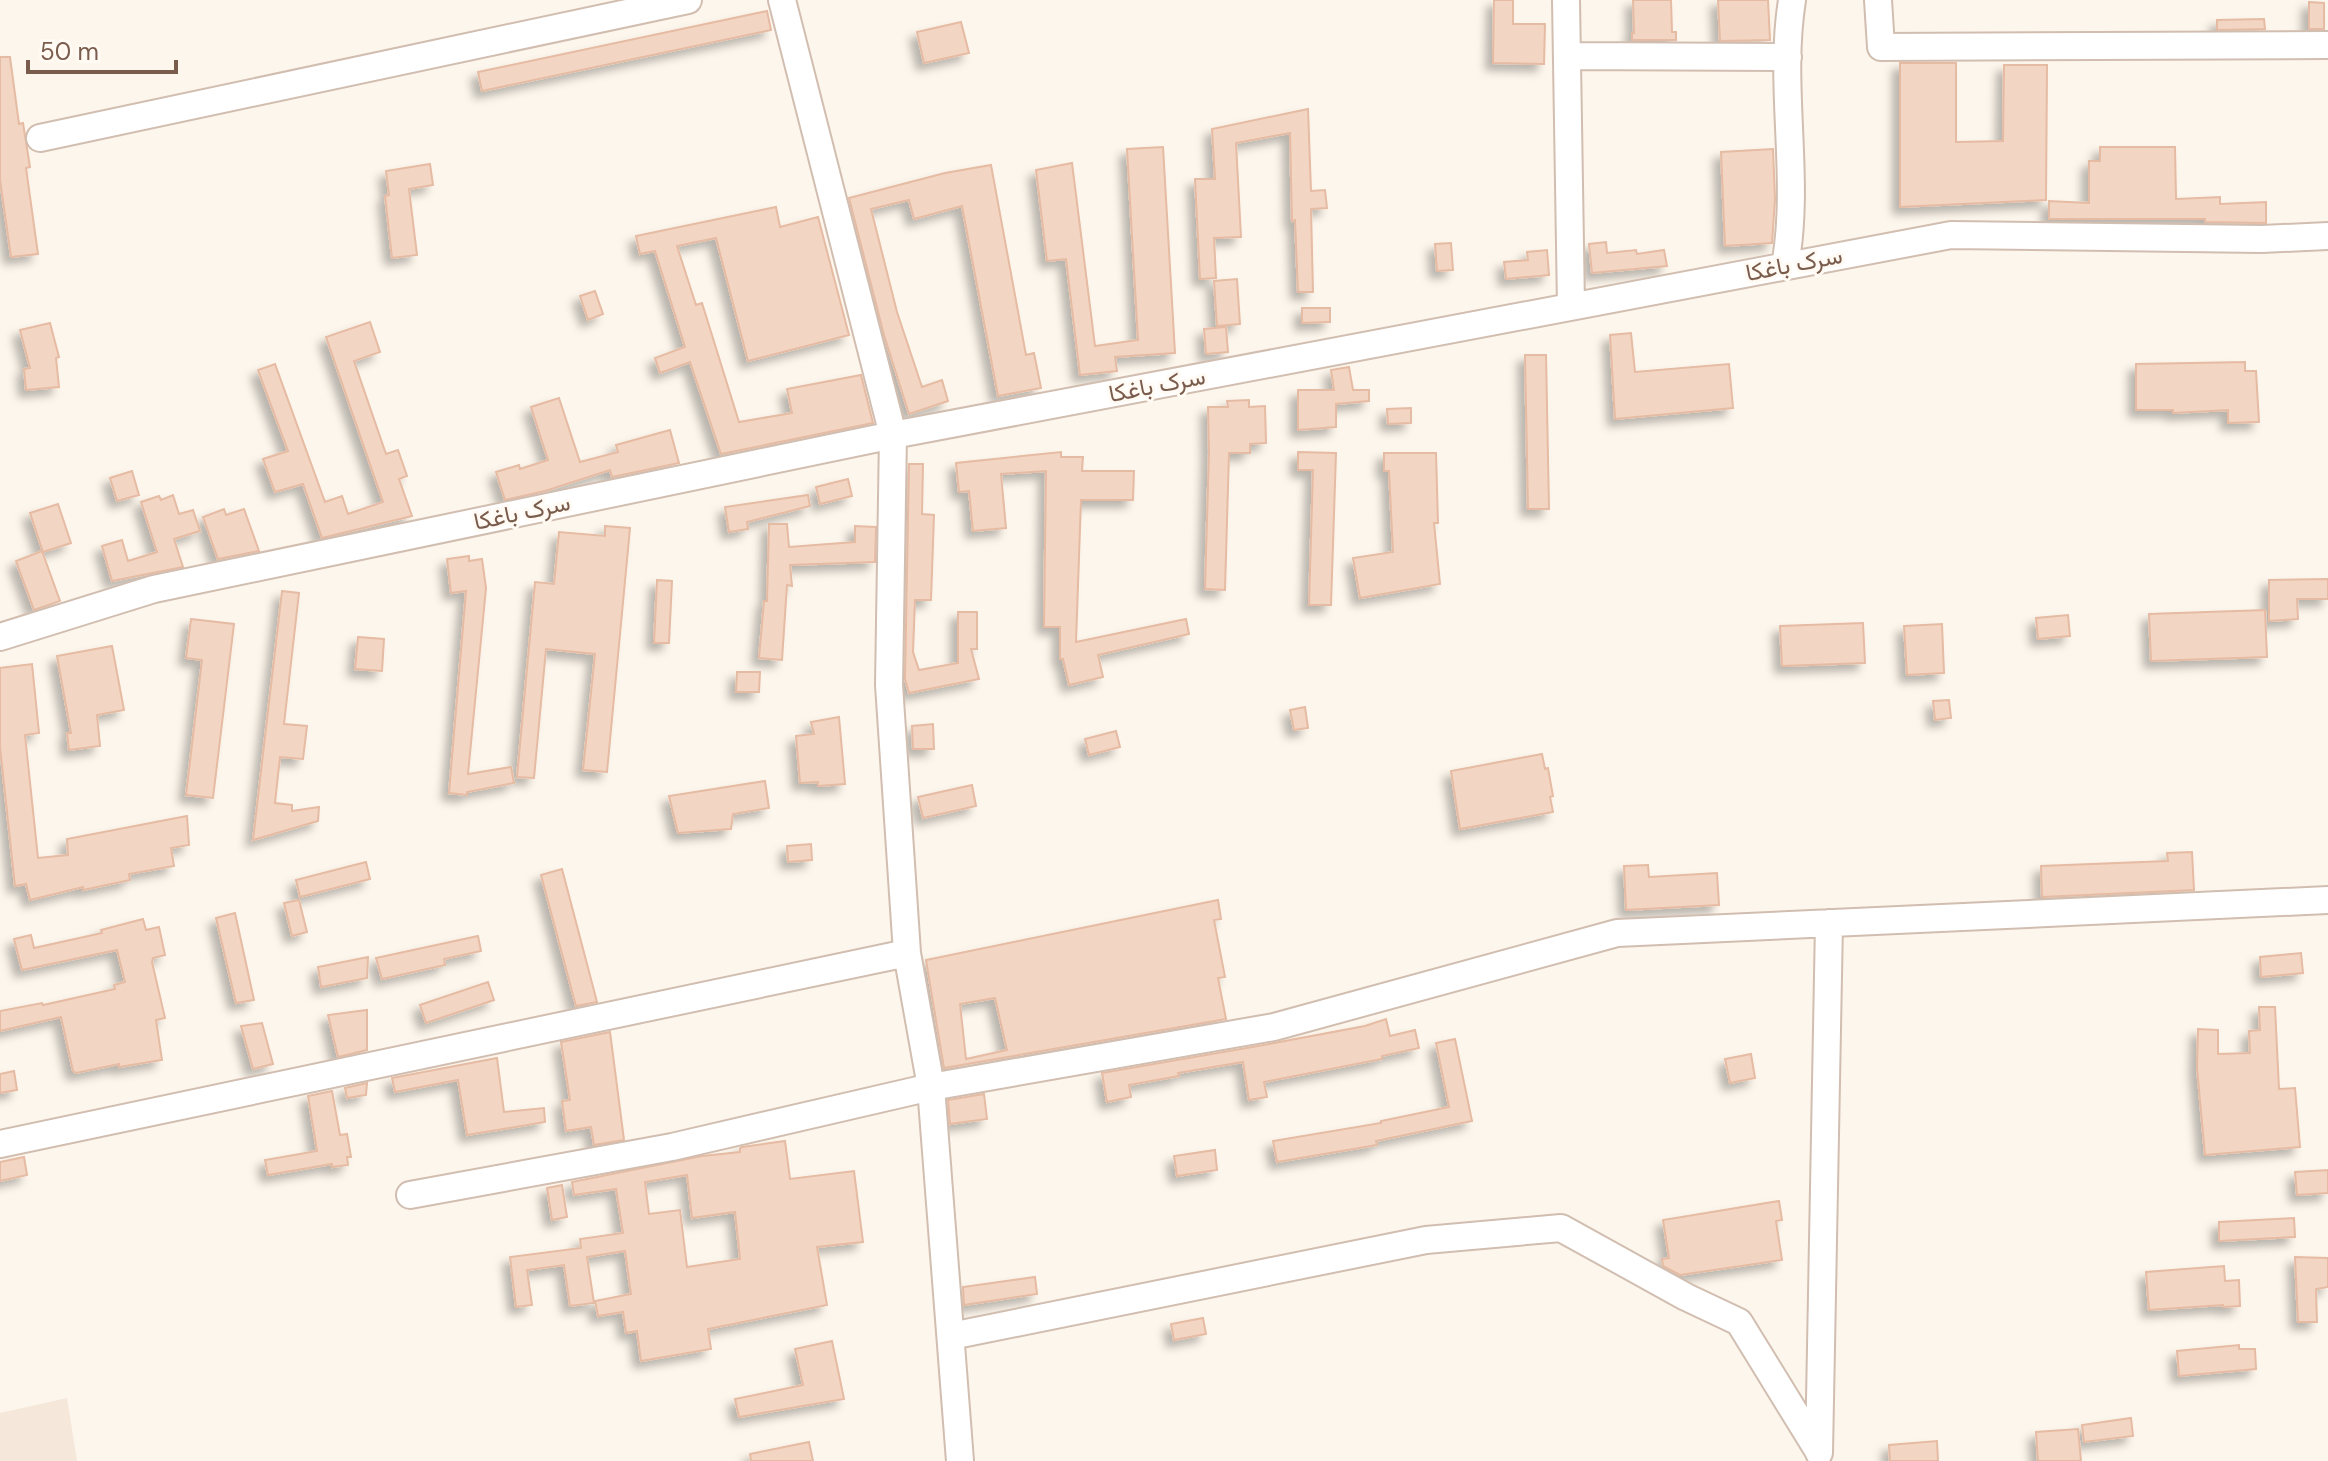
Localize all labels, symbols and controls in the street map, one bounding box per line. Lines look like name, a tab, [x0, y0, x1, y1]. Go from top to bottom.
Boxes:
scale bar	[28, 24, 176, 74]
text: 50 m	[40, 36, 99, 67]
street label: سرک باغکا	[1743, 239, 1845, 288]
street label: سرک باغکا	[1106, 360, 1208, 409]
street label: سرک باغکا	[471, 486, 573, 537]

